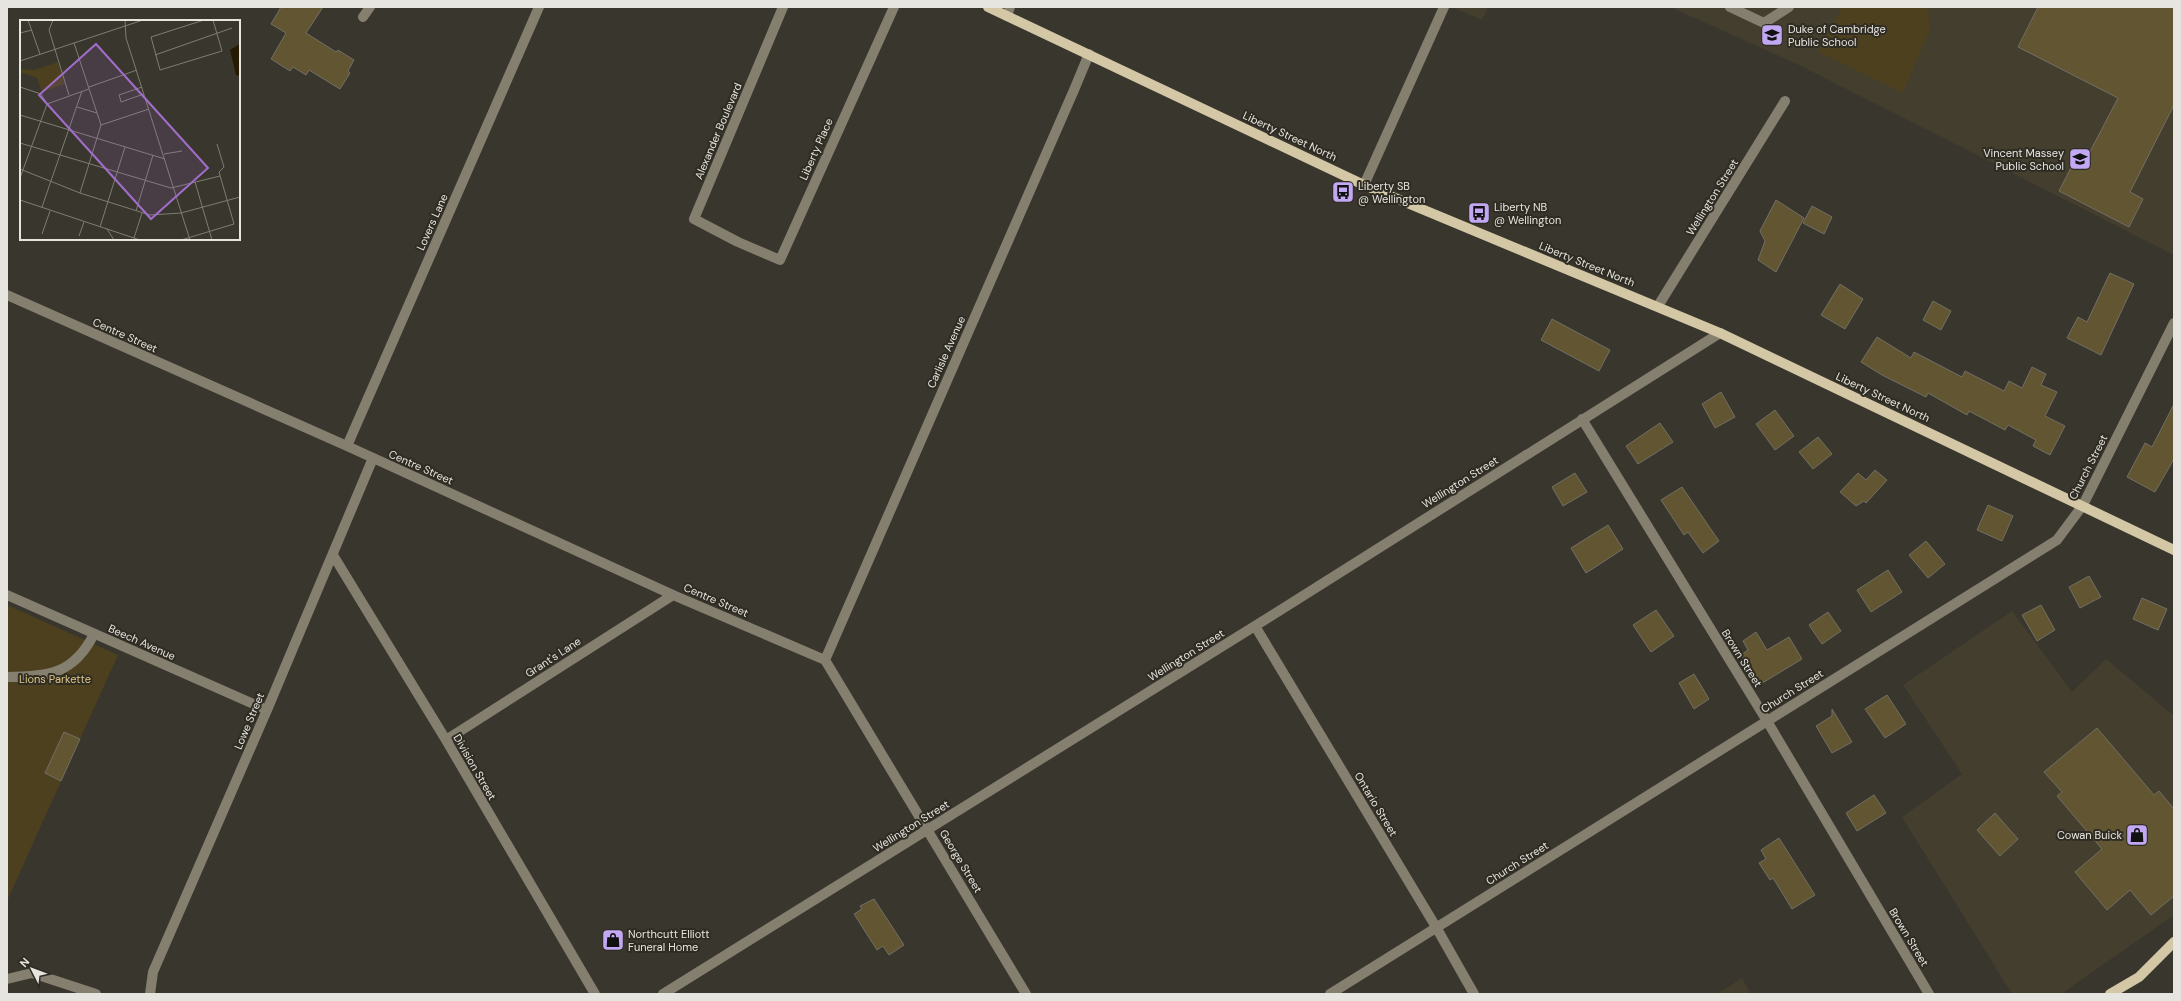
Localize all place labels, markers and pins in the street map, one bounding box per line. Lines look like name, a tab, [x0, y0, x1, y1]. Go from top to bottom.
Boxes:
school or university icon: Duke of Cambridge Public School	[1759, 22, 1785, 48]
place label: Duke of Cambridge Public School	[1788, 22, 1886, 49]
place label: Vincent Massey Public School	[1983, 146, 2064, 173]
school or university icon: Vincent Massey Public School	[2067, 146, 2093, 172]
bus stop icon: Liberty SB @ Wellington	[1330, 179, 1356, 205]
place label: Liberty SB @ Wellington	[1358, 179, 1425, 206]
bus stop icon: Liberty NB @ Wellington	[1466, 200, 1492, 226]
place label: Liberty NB @ Wellington	[1494, 200, 1561, 227]
shop icon: Cowan Buick	[2124, 822, 2150, 848]
place label: Cowan Buick	[2057, 828, 2122, 842]
shop icon: Northcutt Elliott Funeral Home	[600, 927, 626, 953]
place label: Northcutt Elliott Funeral Home	[628, 927, 710, 954]

